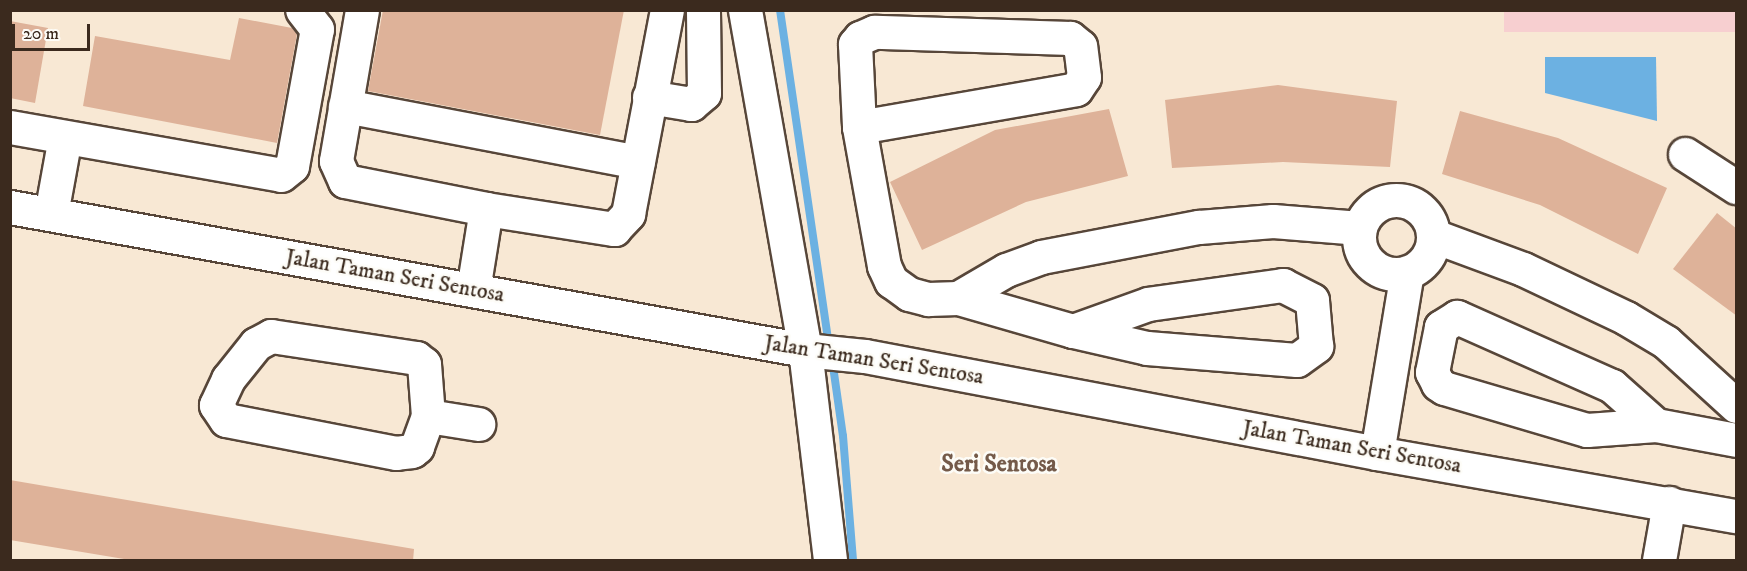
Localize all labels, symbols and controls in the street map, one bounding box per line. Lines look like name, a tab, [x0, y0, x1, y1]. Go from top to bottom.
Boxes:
scale bar	[15, 12, 93, 50]
text: 20 m	[23, 23, 59, 45]
street label: Jalan Taman Seri Sentosa	[284, 244, 506, 308]
street label: Jalan Taman Seri Sentosa	[762, 330, 986, 390]
street label: Jalan Taman Seri Sentosa	[1241, 415, 1463, 479]
district label: Seri Sentosa	[941, 451, 1057, 479]

